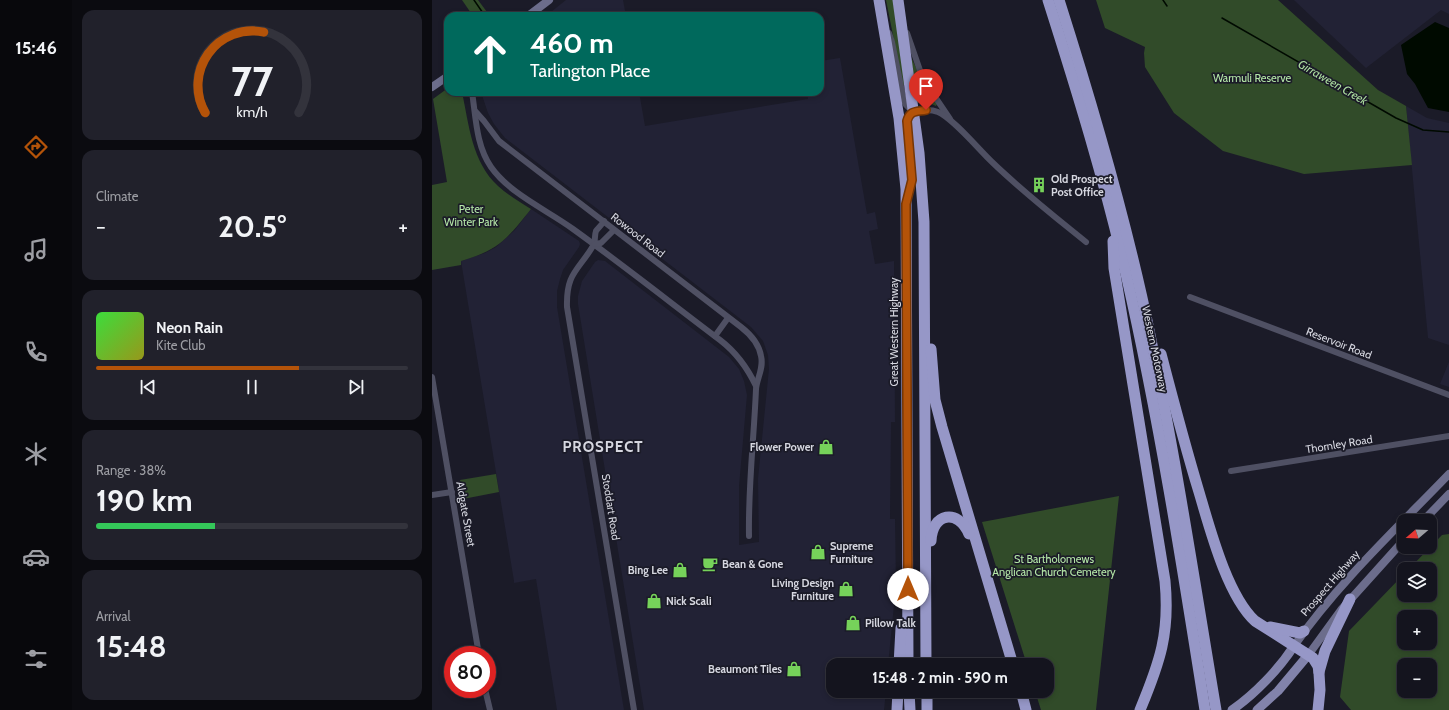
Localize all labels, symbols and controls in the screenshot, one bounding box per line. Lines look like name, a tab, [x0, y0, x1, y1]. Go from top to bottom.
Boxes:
text: 460 m	[530, 26, 614, 60]
icon: ahead	[464, 28, 516, 80]
text: 15:46	[15, 37, 57, 59]
text: 77	[231, 56, 273, 106]
water label: Girraween Creek	[1296, 56, 1371, 108]
text: Tarlington Place	[530, 60, 650, 82]
pin	[909, 69, 943, 110]
park label: Warmuli Reserve	[1213, 71, 1291, 85]
icon: arrive	[915, 75, 937, 97]
text: km/h	[236, 103, 268, 121]
icon: directions	[22, 133, 50, 161]
place label: Old Prospect Post Office	[1051, 172, 1113, 199]
building icon: Old Prospect Post Office	[1030, 176, 1048, 194]
text: Climate	[96, 188, 138, 204]
park label: Peter Winter Park	[444, 202, 498, 229]
text: 20.5°	[218, 208, 286, 245]
street label: Rowood Road	[608, 210, 668, 260]
text: −	[96, 213, 106, 240]
text: +	[398, 213, 408, 240]
icon: music	[22, 236, 50, 264]
street label: Great Western Highway	[887, 277, 901, 387]
street label: Western Motorway	[1139, 304, 1171, 394]
text: Neon Rain	[156, 319, 223, 337]
street label: Reservoir Road	[1304, 324, 1374, 362]
text: Kite Club	[156, 337, 205, 353]
icon: phone	[22, 338, 50, 366]
icon: previous	[137, 376, 159, 398]
icon: pause	[241, 376, 263, 398]
icon: next	[345, 376, 367, 398]
street label: Thornley Road	[1305, 432, 1373, 456]
district label: PROSPECT	[562, 438, 644, 456]
shop icon: Flower Power	[817, 438, 835, 456]
icon: climate	[22, 440, 50, 468]
place label: Flower Power	[750, 440, 814, 454]
text: Range · 38%	[96, 462, 166, 478]
street label: Stoddart Road	[599, 473, 623, 541]
street label: Aldgate Street	[453, 480, 479, 548]
text: 190 km	[96, 482, 192, 519]
north arrow	[1397, 514, 1437, 554]
map controls	[1397, 514, 1437, 698]
place label: Supreme Furniture	[830, 539, 873, 566]
icon: car	[22, 543, 50, 571]
shop icon: Supreme Furniture	[809, 543, 827, 561]
street label: Prospect Highway	[1297, 547, 1363, 619]
park label: St Bartholomews Anglican Church Cemetery	[992, 552, 1116, 579]
cafe icon: Bean & Gone	[701, 555, 719, 573]
place label: Bean & Gone	[722, 557, 784, 571]
shop icon: Bing Lee	[671, 561, 689, 579]
button: layers	[1397, 562, 1437, 602]
place label: Bing Lee	[628, 563, 668, 577]
position arrow	[887, 568, 929, 610]
place label: Living Design Furniture	[771, 576, 834, 603]
shop icon: Living Design Furniture	[837, 580, 855, 598]
shop icon: Nick Scali	[645, 592, 663, 610]
place label: Nick Scali	[666, 594, 712, 608]
text: Arrival	[96, 608, 131, 624]
button: +	[1397, 610, 1437, 650]
shop icon: Pillow Talk	[844, 614, 862, 632]
place label: Pillow Talk	[865, 616, 916, 630]
text: 15:48	[96, 628, 167, 665]
icon: filters	[22, 645, 50, 673]
speed limit sign: 80	[444, 646, 496, 698]
button: −	[1397, 658, 1437, 698]
shop icon: Beaumont Tiles	[785, 660, 803, 678]
place label: Beaumont Tiles	[708, 662, 782, 676]
text: 15:48 · 2 min · 590 m	[872, 669, 1008, 687]

